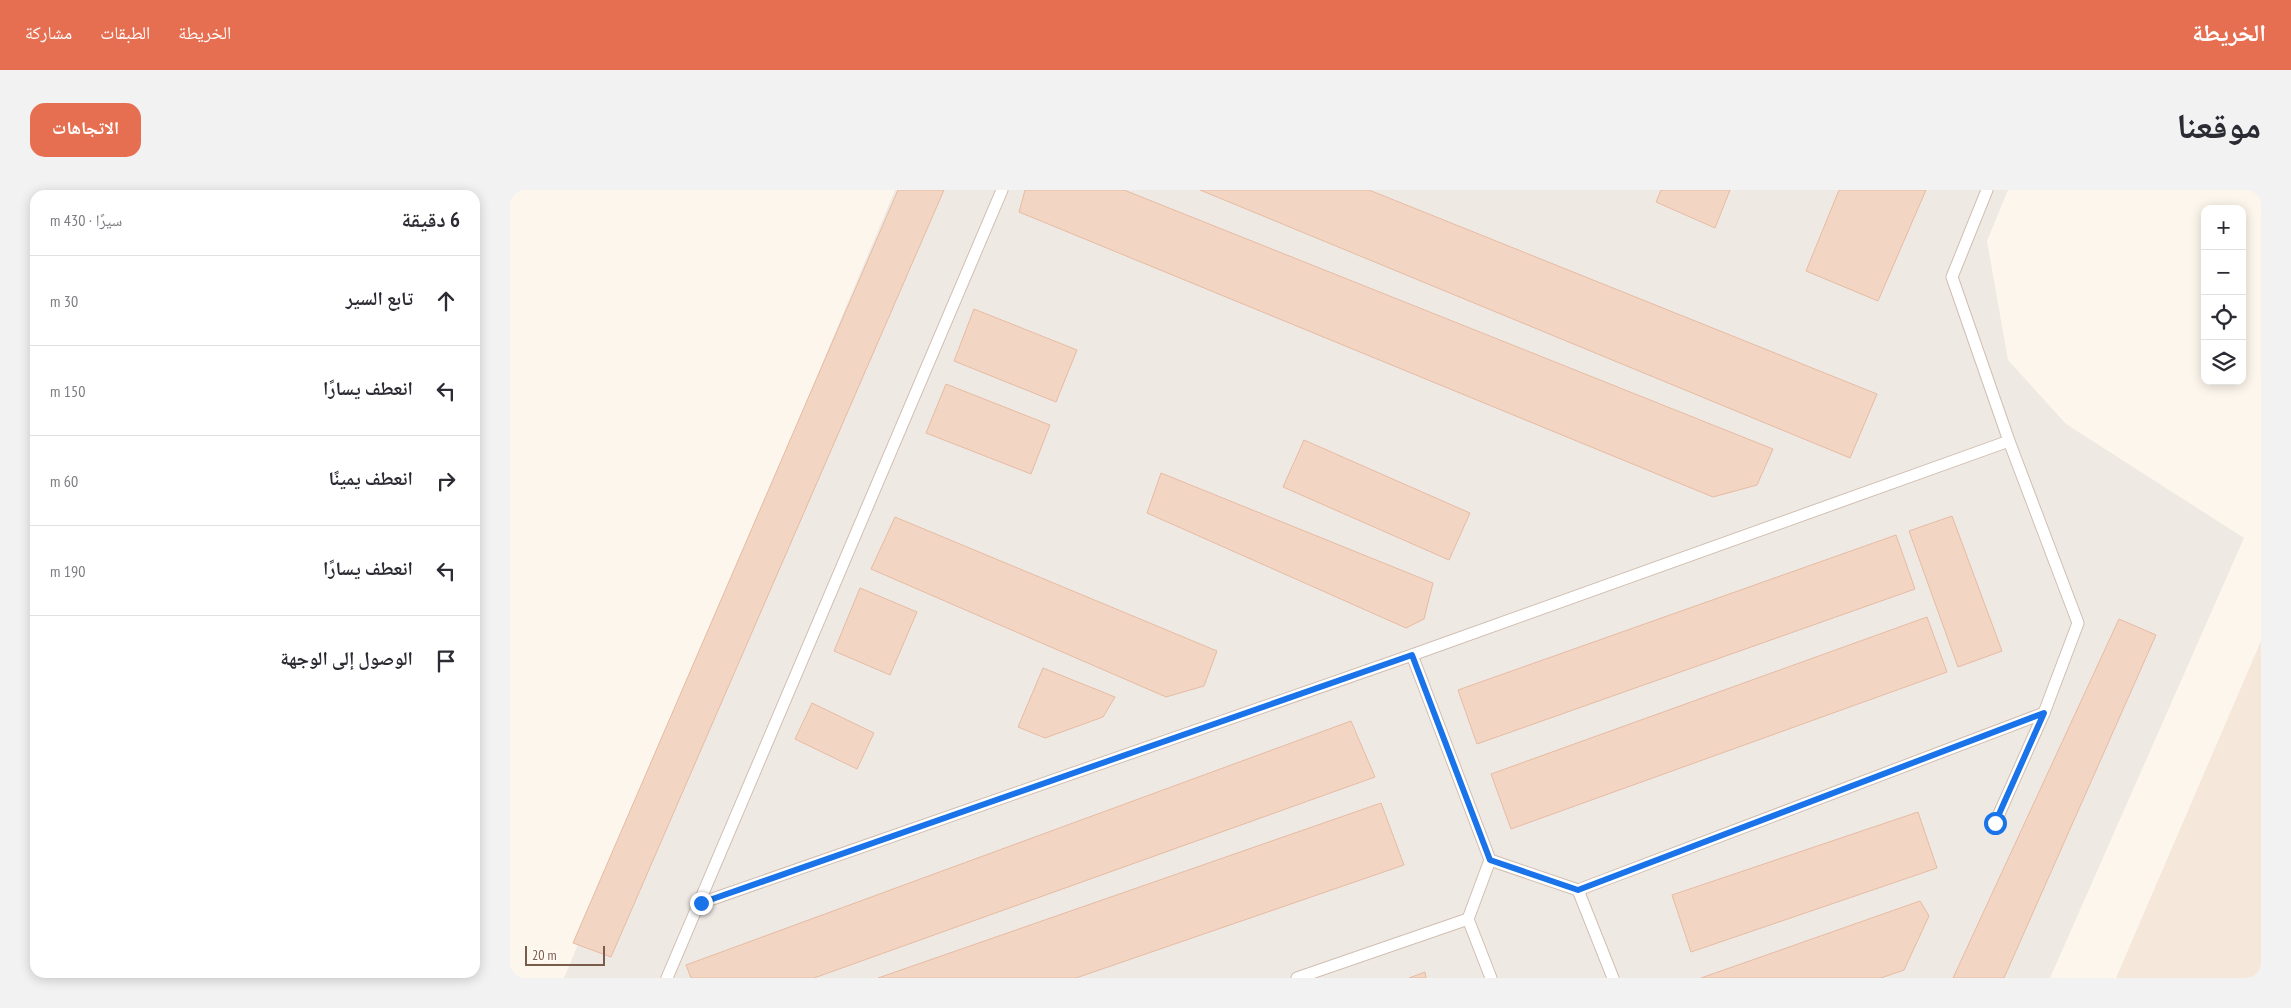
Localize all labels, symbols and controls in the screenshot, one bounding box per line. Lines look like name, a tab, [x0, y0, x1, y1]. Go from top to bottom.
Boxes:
text: الخريطة	[2192, 17, 2266, 48]
text: مشاركة	[25, 21, 72, 44]
text: الطبقات	[100, 21, 150, 44]
text: الخريطة	[178, 21, 231, 44]
text: موقعنا	[2176, 102, 2261, 148]
button: الاتجاهات	[30, 103, 141, 157]
map controls	[2201, 205, 2246, 385]
button: +	[2201, 205, 2246, 250]
text: 6 دقيقة	[402, 206, 460, 233]
text: سيرًا · 430 m	[50, 210, 122, 230]
button: −	[2201, 250, 2246, 295]
text: تابع السير	[346, 286, 413, 310]
icon: ahead	[432, 287, 460, 315]
text: 30 m	[50, 291, 78, 311]
button: locate	[2201, 295, 2246, 340]
button: layers	[2201, 340, 2246, 385]
text: انعطف يسارًا	[323, 376, 413, 400]
icon: left	[432, 377, 460, 405]
text: 150 m	[50, 381, 85, 401]
text: انعطف يمينًا	[329, 466, 413, 490]
icon: right	[432, 467, 460, 495]
text: 60 m	[50, 471, 78, 491]
text: انعطف يسارًا	[323, 556, 413, 580]
icon: left	[432, 557, 460, 585]
text: 190 m	[50, 561, 85, 581]
text: الوصول إلى الوجهة	[280, 646, 413, 670]
icon: arrive	[432, 647, 460, 675]
route start	[1984, 812, 2007, 835]
route end	[690, 892, 713, 915]
scale bar	[525, 943, 605, 966]
text: 20 m	[532, 946, 557, 964]

